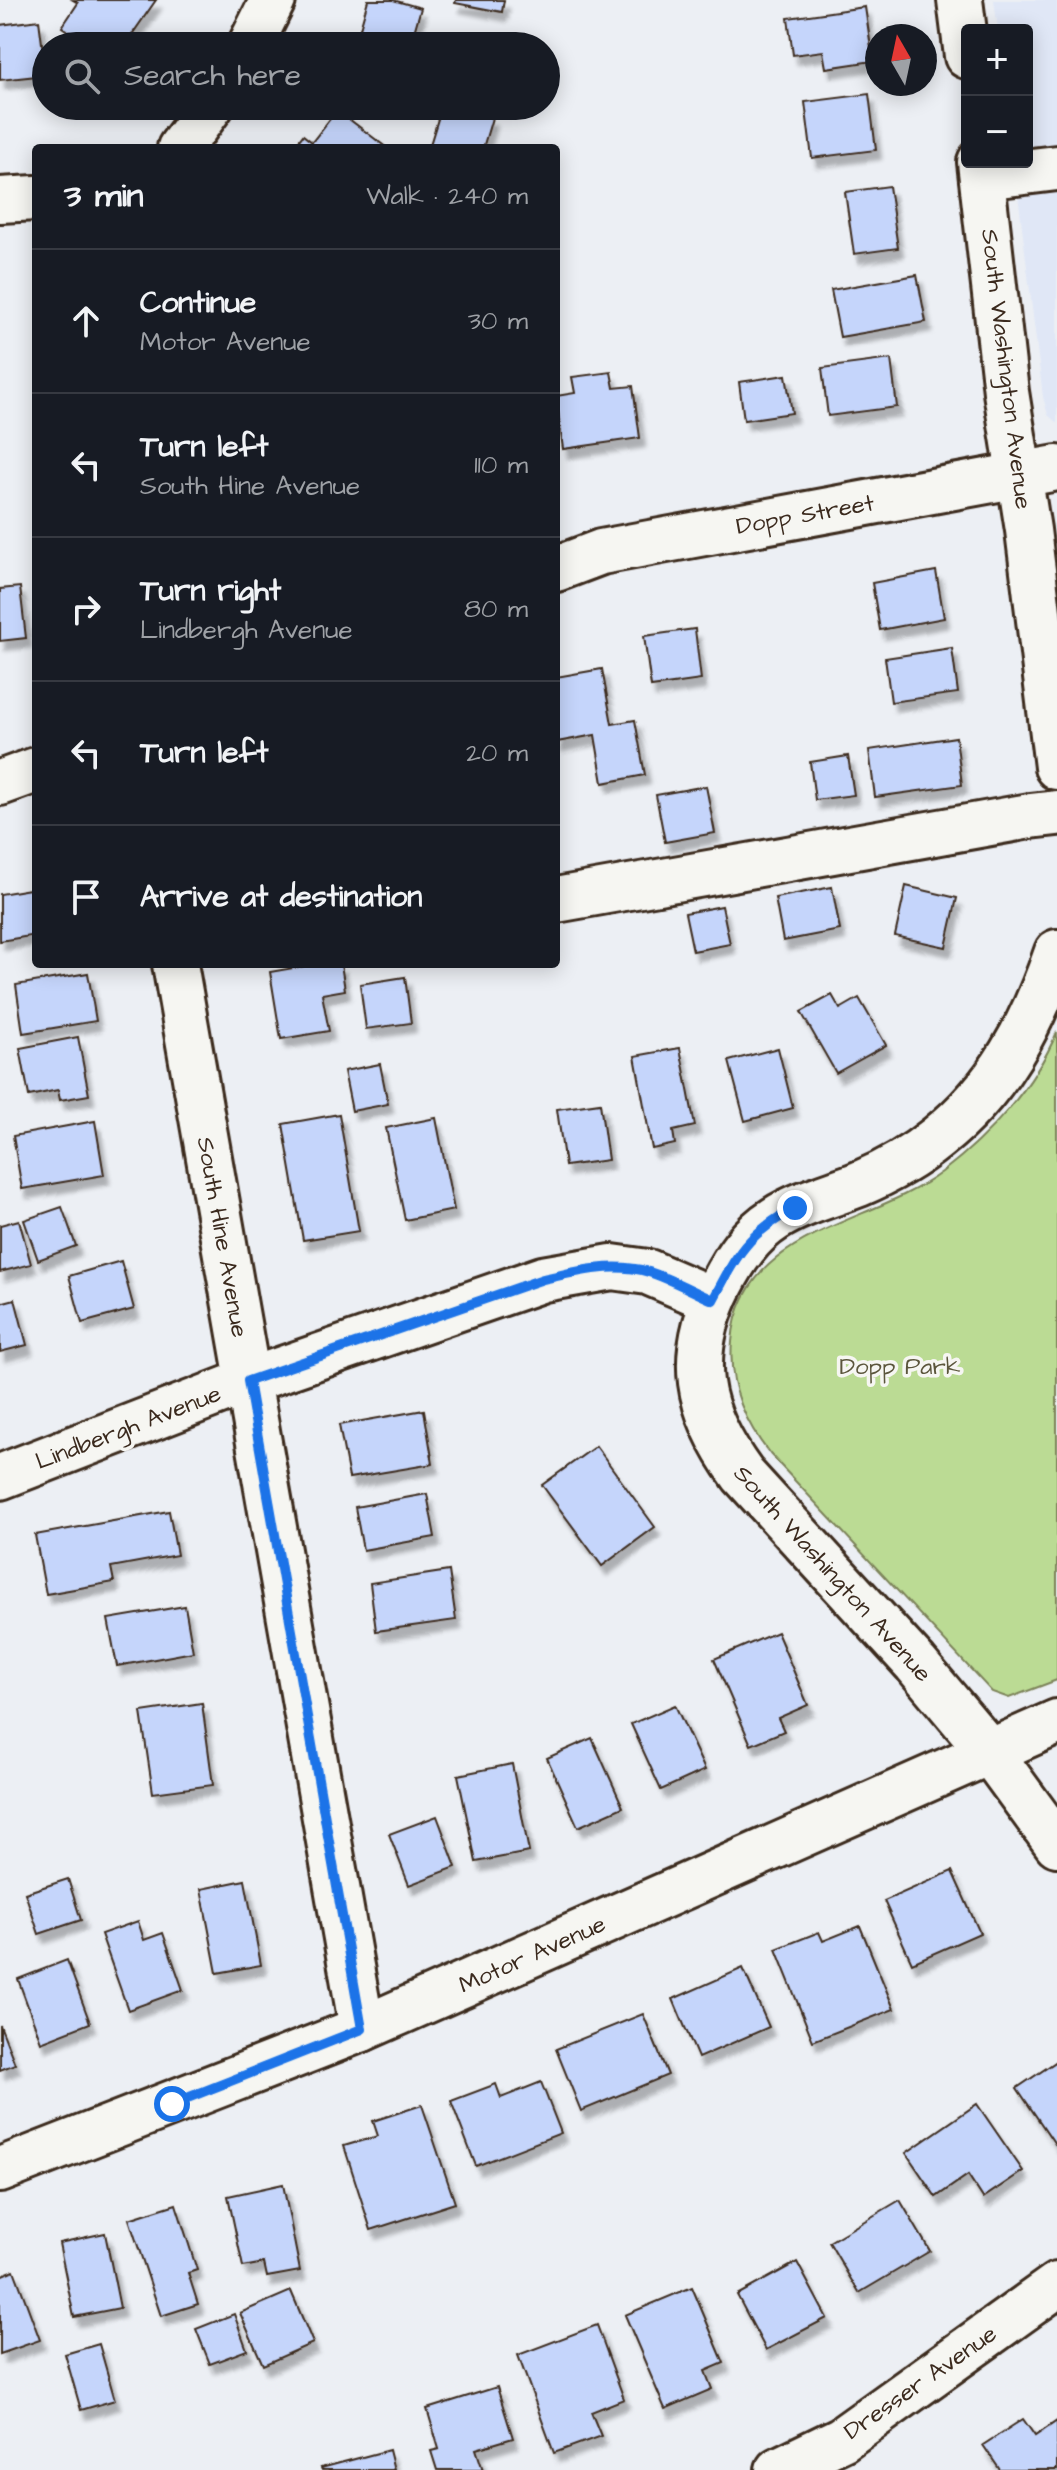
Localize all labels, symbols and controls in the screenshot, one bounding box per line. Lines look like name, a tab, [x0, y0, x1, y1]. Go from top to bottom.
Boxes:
north arrow	[865, 24, 937, 96]
map controls	[961, 24, 1033, 168]
button: +	[961, 24, 1033, 96]
search box	[32, 32, 560, 120]
icon: search	[60, 54, 104, 98]
text: Search here	[124, 55, 301, 97]
button: −	[961, 96, 1033, 168]
text: 3 min	[64, 172, 144, 220]
text: Walk · 240 m	[366, 178, 528, 214]
street label: South Washington Avenue	[971, 227, 1040, 511]
text: Continue	[140, 282, 256, 324]
icon: ahead	[64, 299, 108, 343]
text: 30 m	[468, 303, 528, 339]
text: Motor Avenue	[140, 324, 311, 360]
text: Turn left	[140, 426, 268, 468]
icon: left	[64, 443, 108, 487]
text: 110 m	[474, 447, 528, 483]
text: South Hine Avenue	[140, 468, 360, 504]
street label: Dopp Street	[734, 486, 877, 544]
text: Turn right	[140, 570, 281, 612]
icon: right	[64, 587, 108, 631]
text: 80 m	[464, 591, 528, 627]
text: Lindbergh Avenue	[140, 612, 352, 648]
icon: left	[64, 731, 108, 775]
text: Turn left	[140, 732, 268, 774]
text: 20 m	[466, 735, 528, 771]
icon: arrive	[64, 875, 108, 919]
text: Arrive at destination	[140, 876, 422, 918]
street label: South Hine Avenue	[188, 1134, 256, 1340]
route end	[777, 1190, 813, 1226]
park label: Dopp Park	[840, 1350, 961, 1384]
street label: Lindbergh Avenue	[31, 1377, 226, 1480]
street label: South Washington Avenue	[725, 1458, 939, 1690]
street label: Motor Avenue	[454, 1907, 611, 2002]
route start	[154, 2086, 190, 2122]
street label: Dresser Avenue	[837, 2317, 1004, 2448]

